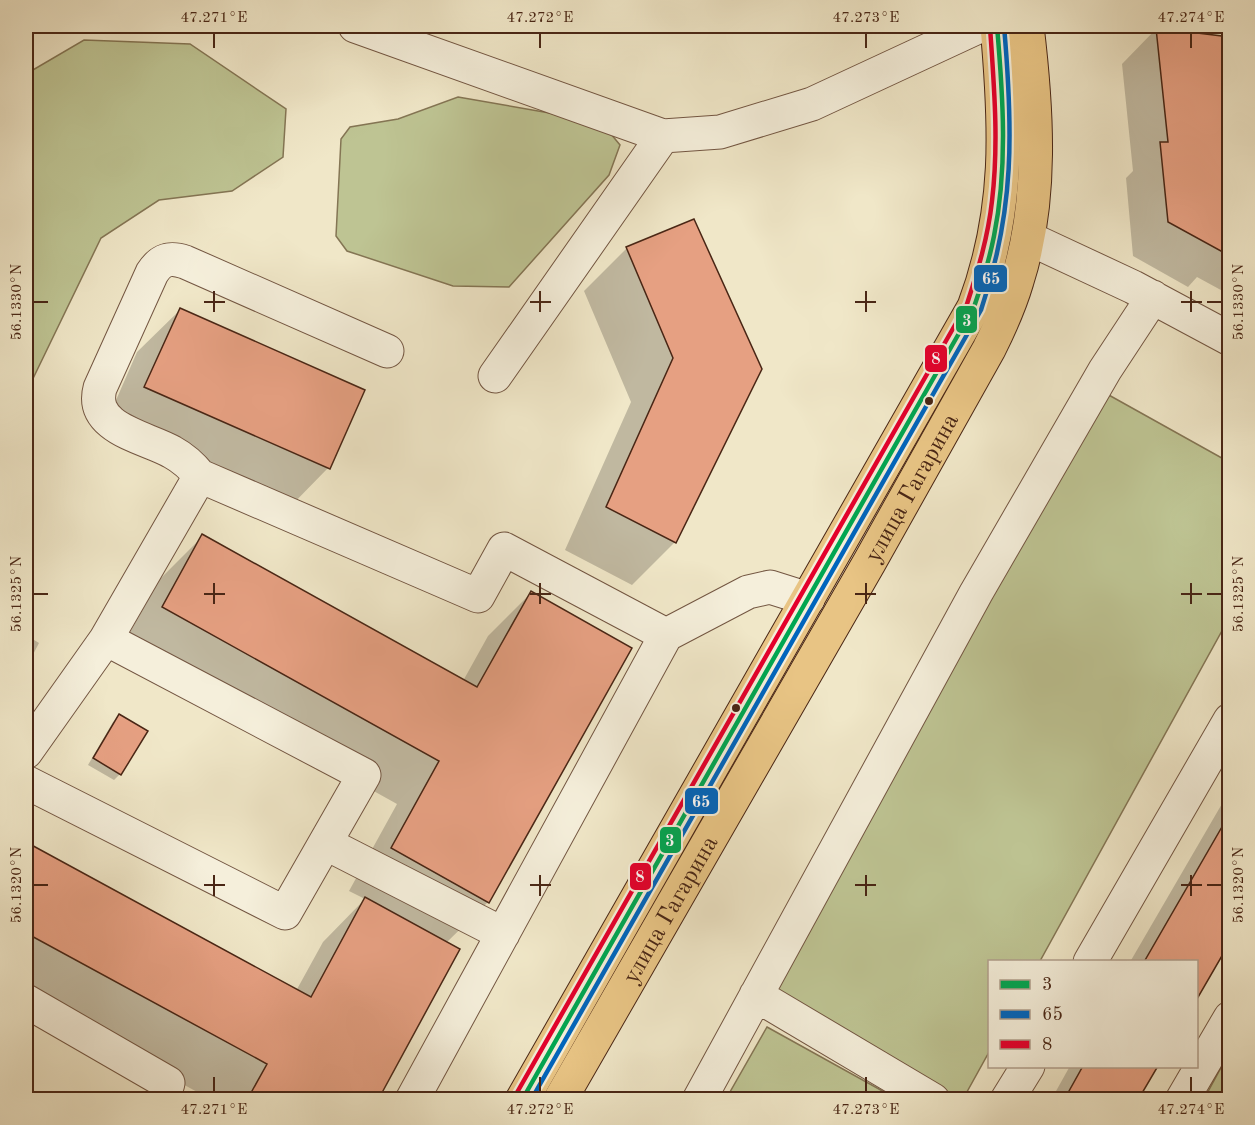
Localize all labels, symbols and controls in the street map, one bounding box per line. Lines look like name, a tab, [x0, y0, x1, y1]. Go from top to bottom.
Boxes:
text: 47.271°E	[181, 11, 247, 26]
text: 47.272°E	[507, 11, 573, 26]
text: 47.273°E	[833, 11, 899, 26]
text: 47.274°E	[1158, 11, 1224, 26]
text: 56.1330°N	[10, 263, 25, 340]
text: 56.1330°N	[1232, 263, 1247, 340]
line badge: 65	[973, 264, 1008, 293]
text: 65	[982, 272, 1000, 288]
line badge: 3	[955, 305, 978, 334]
text: 3	[962, 314, 972, 330]
line badge: 8	[924, 344, 948, 373]
text: 8	[931, 352, 941, 368]
unlabelled marker	[923, 395, 935, 407]
street label: улица Гагарина	[862, 410, 964, 567]
text: 56.1325°N	[10, 555, 25, 632]
text: 56.1325°N	[1232, 555, 1247, 632]
unlabelled marker	[730, 702, 742, 714]
line badge: 65	[684, 787, 719, 815]
text: 65	[692, 795, 710, 811]
line badge: 3	[659, 826, 682, 854]
street label: улица Гагарина	[620, 832, 723, 988]
text: 3	[665, 834, 675, 850]
text: 56.1320°N	[10, 846, 25, 923]
text: 56.1320°N	[1232, 846, 1247, 923]
line badge: 8	[629, 862, 652, 891]
text: 8	[635, 870, 645, 886]
legend	[988, 960, 1198, 1068]
text: 3	[1042, 976, 1052, 994]
text: 65	[1042, 1006, 1063, 1024]
text: 8	[1042, 1036, 1052, 1054]
text: 47.271°E	[181, 1103, 247, 1118]
text: 47.272°E	[507, 1103, 573, 1118]
text: 47.273°E	[833, 1103, 899, 1118]
text: 47.274°E	[1158, 1103, 1224, 1118]

